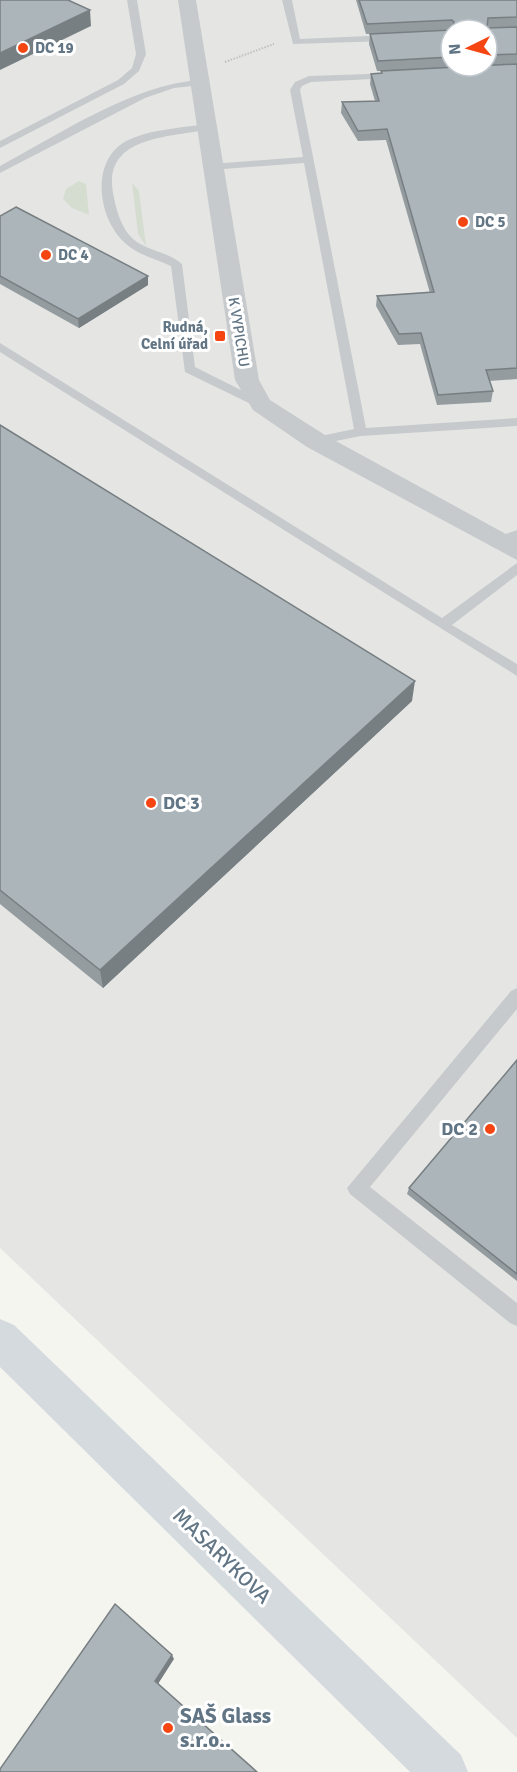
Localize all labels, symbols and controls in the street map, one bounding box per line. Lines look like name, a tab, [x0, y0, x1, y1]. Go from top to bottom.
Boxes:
north arrow	[439, 18, 499, 78]
place label: DC 19	[35, 39, 74, 57]
marker: DC 19	[16, 41, 30, 55]
text: N	[445, 43, 466, 56]
place label: DC 5	[475, 213, 506, 231]
marker: DC 5	[456, 215, 470, 229]
place label: DC 4	[58, 246, 89, 264]
marker: DC 4	[39, 248, 53, 262]
street label: K VYPICHU	[225, 296, 253, 368]
place label: Rudná, Celní úřad	[141, 318, 208, 353]
marker: Rudná, Celní úřad	[213, 329, 227, 343]
place label: DC 3	[163, 792, 200, 814]
marker: DC 3	[144, 796, 158, 810]
place label: DC 2	[441, 1118, 478, 1140]
marker: DC 2	[483, 1122, 497, 1136]
street label: MASARYKOVA	[167, 1503, 277, 1609]
place label: SAŠ Glass s.r.o..	[180, 1703, 271, 1753]
marker: SAŠ Glass s.r.o..	[161, 1721, 175, 1735]

